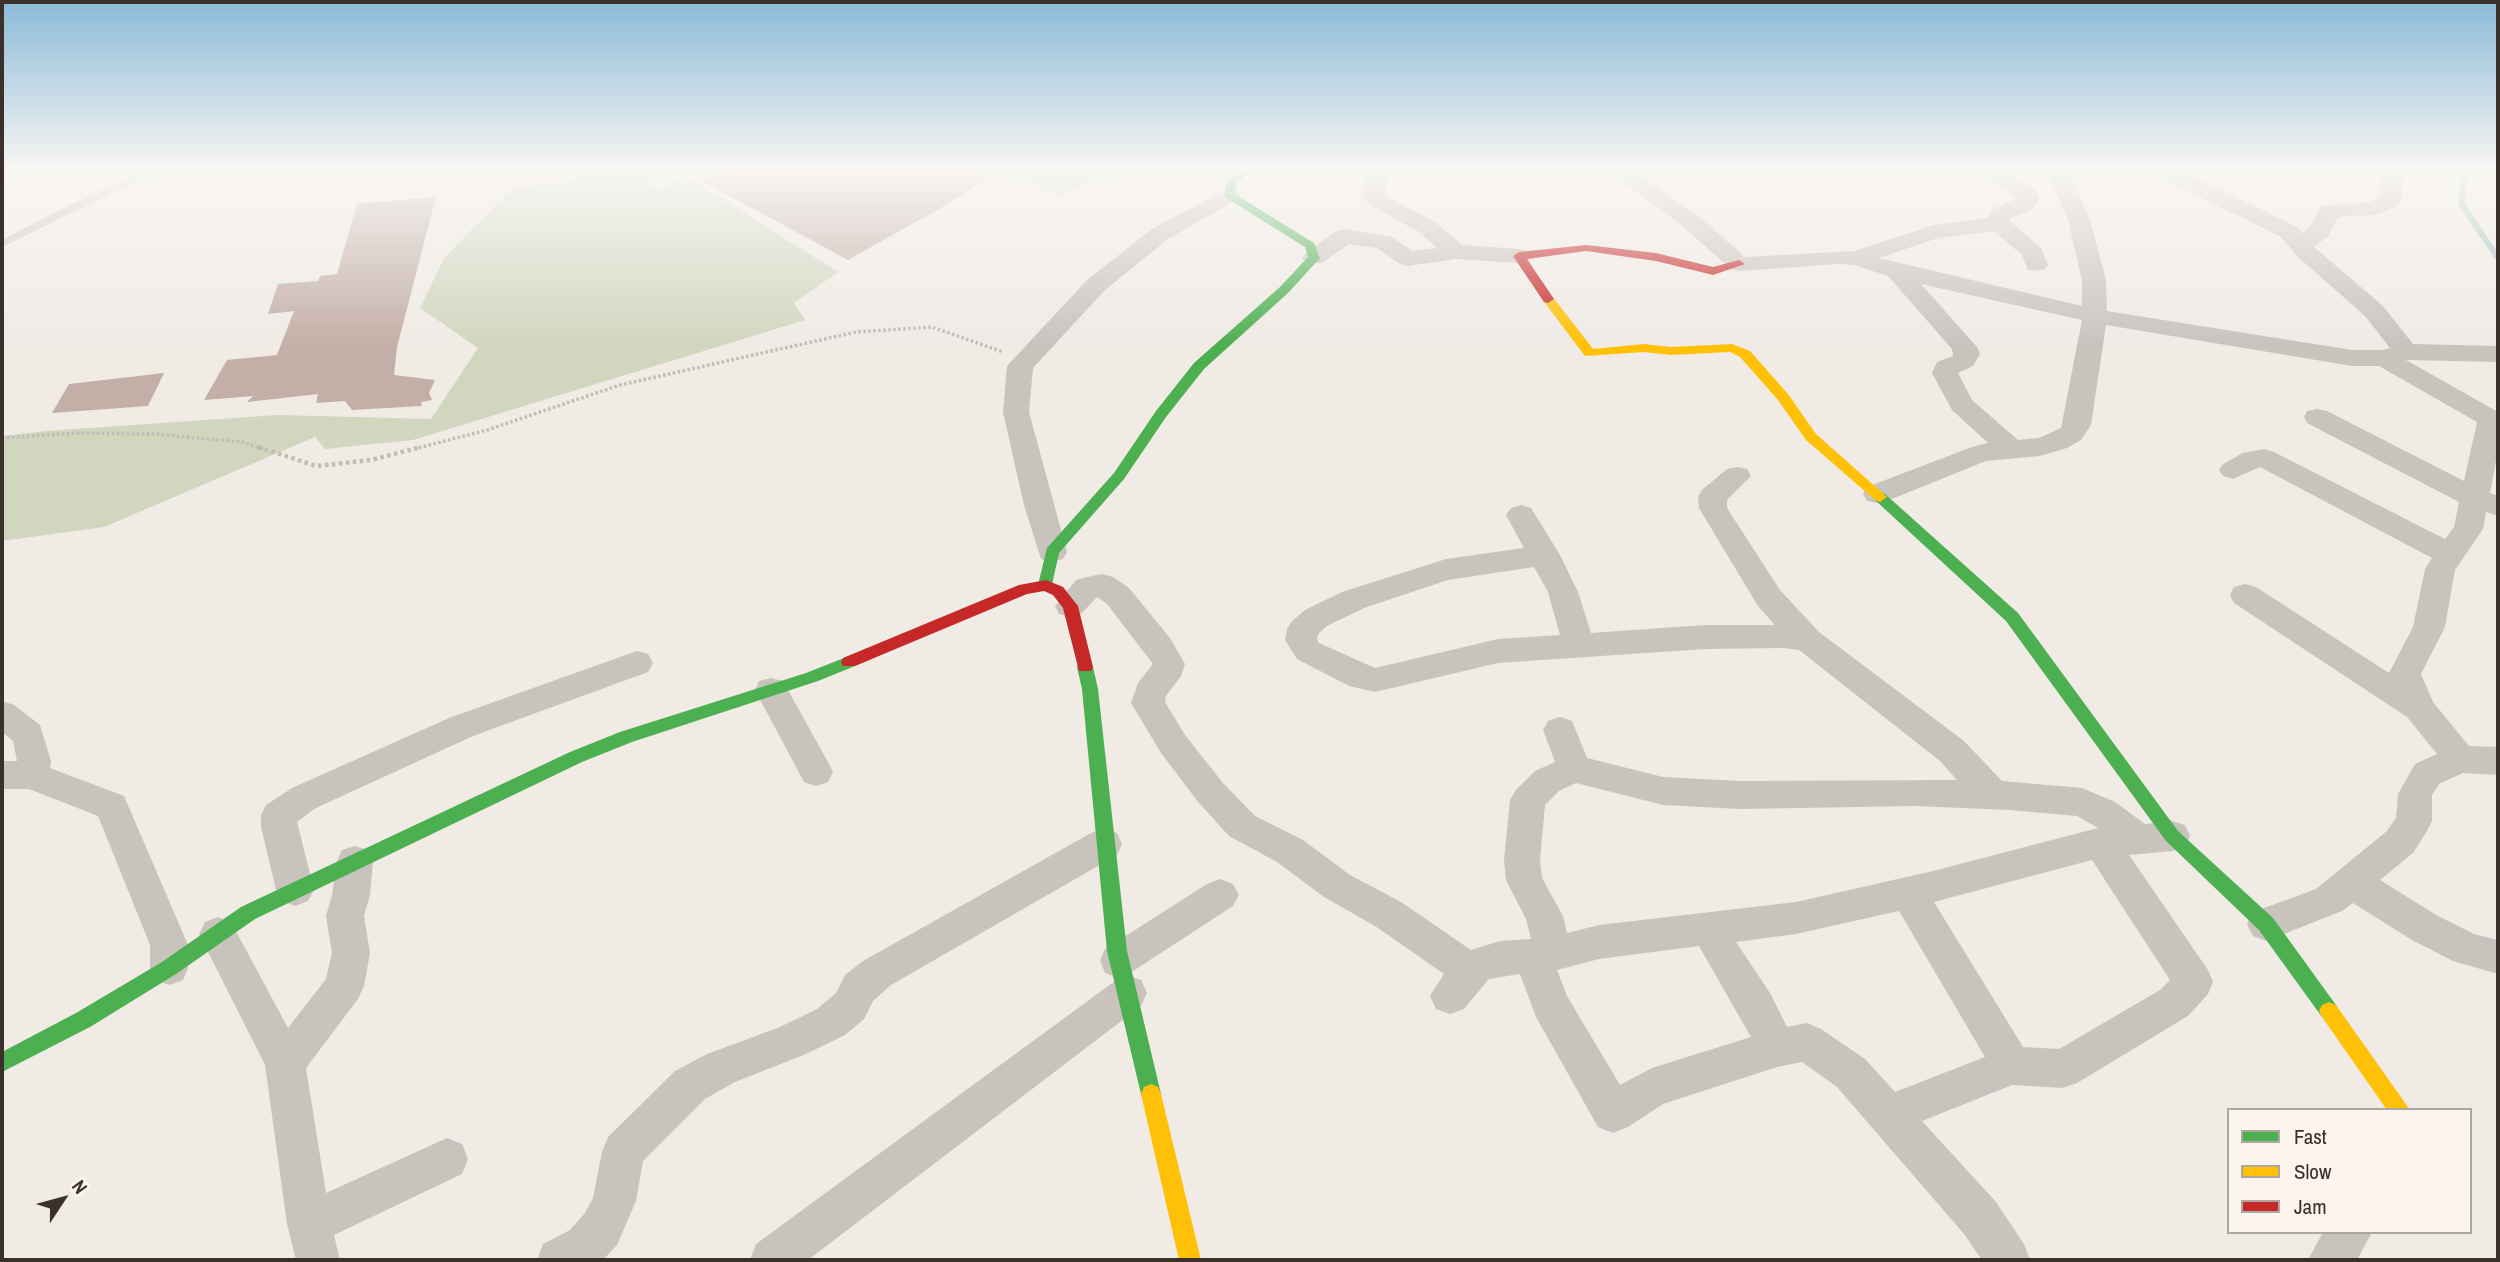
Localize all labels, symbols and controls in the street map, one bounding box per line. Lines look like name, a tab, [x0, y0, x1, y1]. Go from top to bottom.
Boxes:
legend	[2227, 1108, 2472, 1234]
text: Fast	[2294, 1122, 2327, 1151]
text: Slow	[2294, 1157, 2331, 1186]
north arrow	[28, 1164, 98, 1234]
text: N	[66, 1174, 94, 1199]
text: Jam	[2294, 1192, 2327, 1221]

